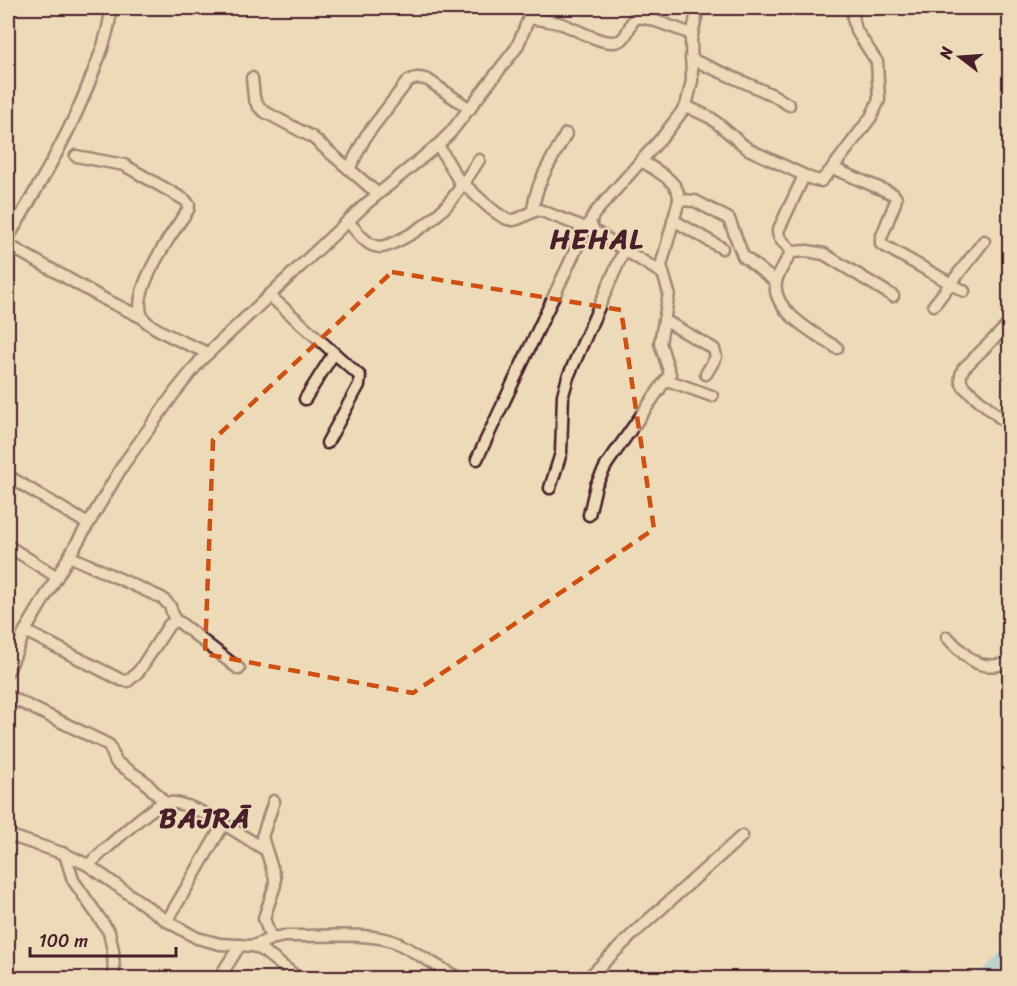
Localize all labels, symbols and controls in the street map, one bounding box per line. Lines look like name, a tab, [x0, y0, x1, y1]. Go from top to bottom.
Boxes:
north arrow	[930, 27, 990, 87]
text: N	[930, 42, 962, 63]
district label: HEHAL	[550, 214, 644, 263]
district label: BAJRĀ	[159, 793, 252, 842]
scale bar	[30, 920, 176, 958]
text: 100 m	[39, 925, 88, 957]

